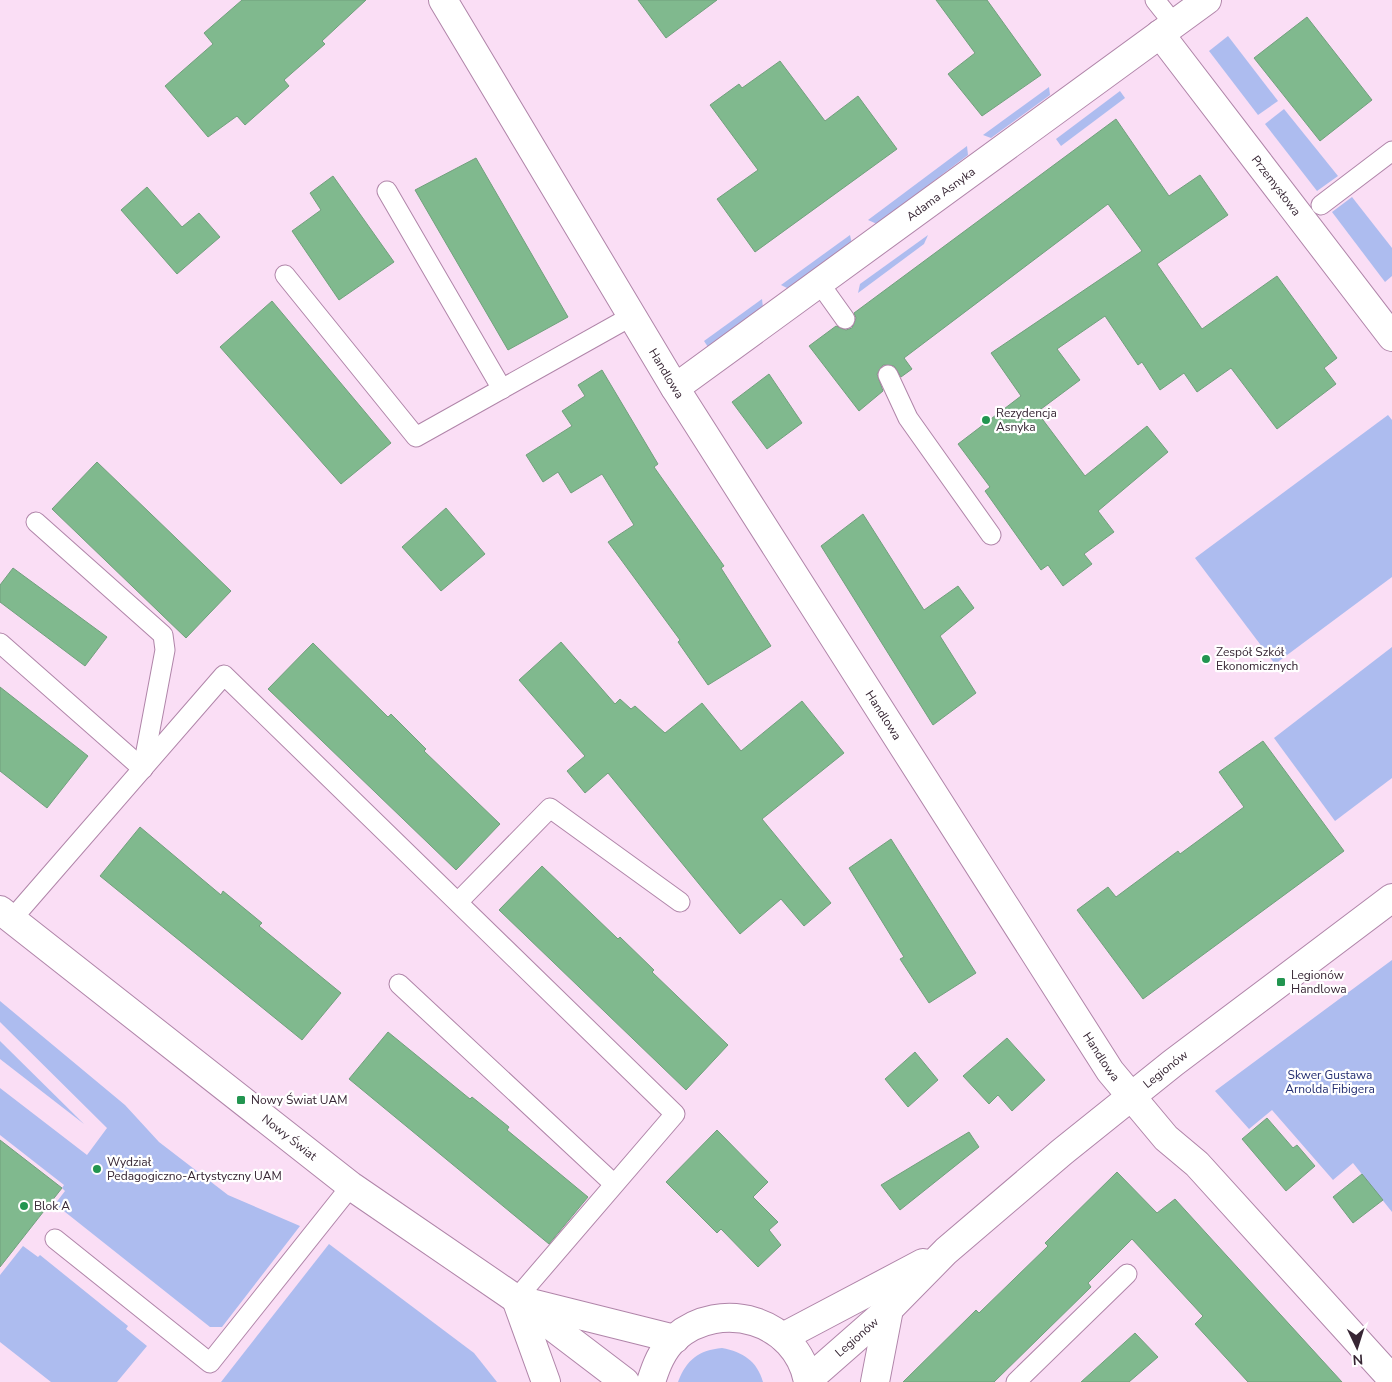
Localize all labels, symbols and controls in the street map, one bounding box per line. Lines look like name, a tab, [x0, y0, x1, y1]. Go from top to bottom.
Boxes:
street label: Przemysłowa	[1248, 152, 1304, 219]
street label: Adama Asnyka	[903, 164, 978, 225]
street label: Handlowa	[645, 345, 688, 401]
place label: Rezydencja Asnyka	[996, 405, 1057, 435]
marker: Rezydencja Asnyka	[980, 414, 992, 426]
place label: Zespół Szkół Ekonomicznych	[1216, 644, 1298, 674]
marker: Zespół Szkół Ekonomicznych	[1200, 653, 1212, 665]
street label: Handlowa	[862, 687, 905, 743]
place label: Legionów Handlowa	[1291, 967, 1347, 997]
marker: Legionów Handlowa	[1275, 976, 1287, 988]
street label: Handlowa	[1079, 1029, 1123, 1085]
street label: Legionów	[1140, 1047, 1191, 1092]
park label: Skwer Gustawa Arnolda Fibigera	[1285, 1067, 1375, 1097]
place label: Nowy Świat UAM	[251, 1092, 348, 1108]
marker: Nowy Świat UAM	[235, 1094, 247, 1106]
street label: Nowy Świat	[258, 1111, 321, 1165]
place label: Wydział Pedagogiczno-Artystyczny UAM	[107, 1154, 282, 1184]
marker: Wydział Pedagogiczno-Artystyczny UAM	[91, 1163, 103, 1175]
place label: Blok A	[34, 1198, 70, 1214]
marker: Blok A	[18, 1200, 30, 1212]
street label: Legionów	[832, 1314, 882, 1361]
north arrow	[1332, 1322, 1382, 1372]
text: N	[1352, 1350, 1364, 1369]

